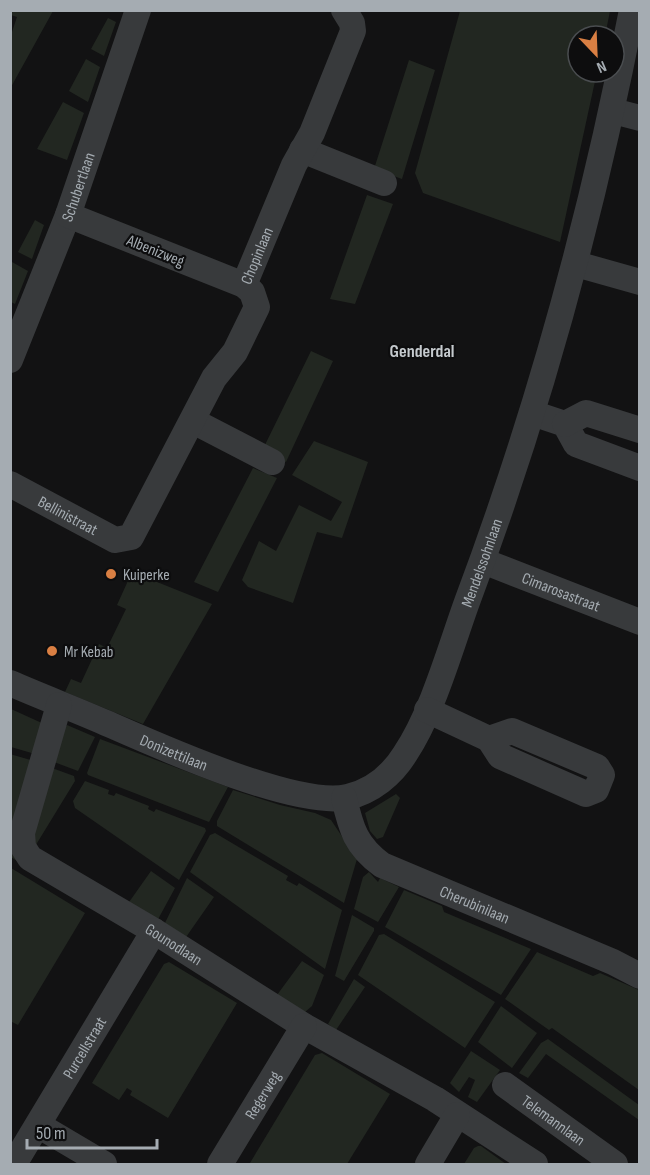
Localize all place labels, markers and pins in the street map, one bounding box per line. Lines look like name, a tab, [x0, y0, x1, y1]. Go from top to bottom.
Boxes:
place label: Kuiperke	[123, 566, 170, 585]
marker: Kuiperke	[104, 567, 118, 581]
place label: Mr Kebab	[64, 643, 113, 662]
marker: Mr Kebab	[45, 644, 59, 658]

